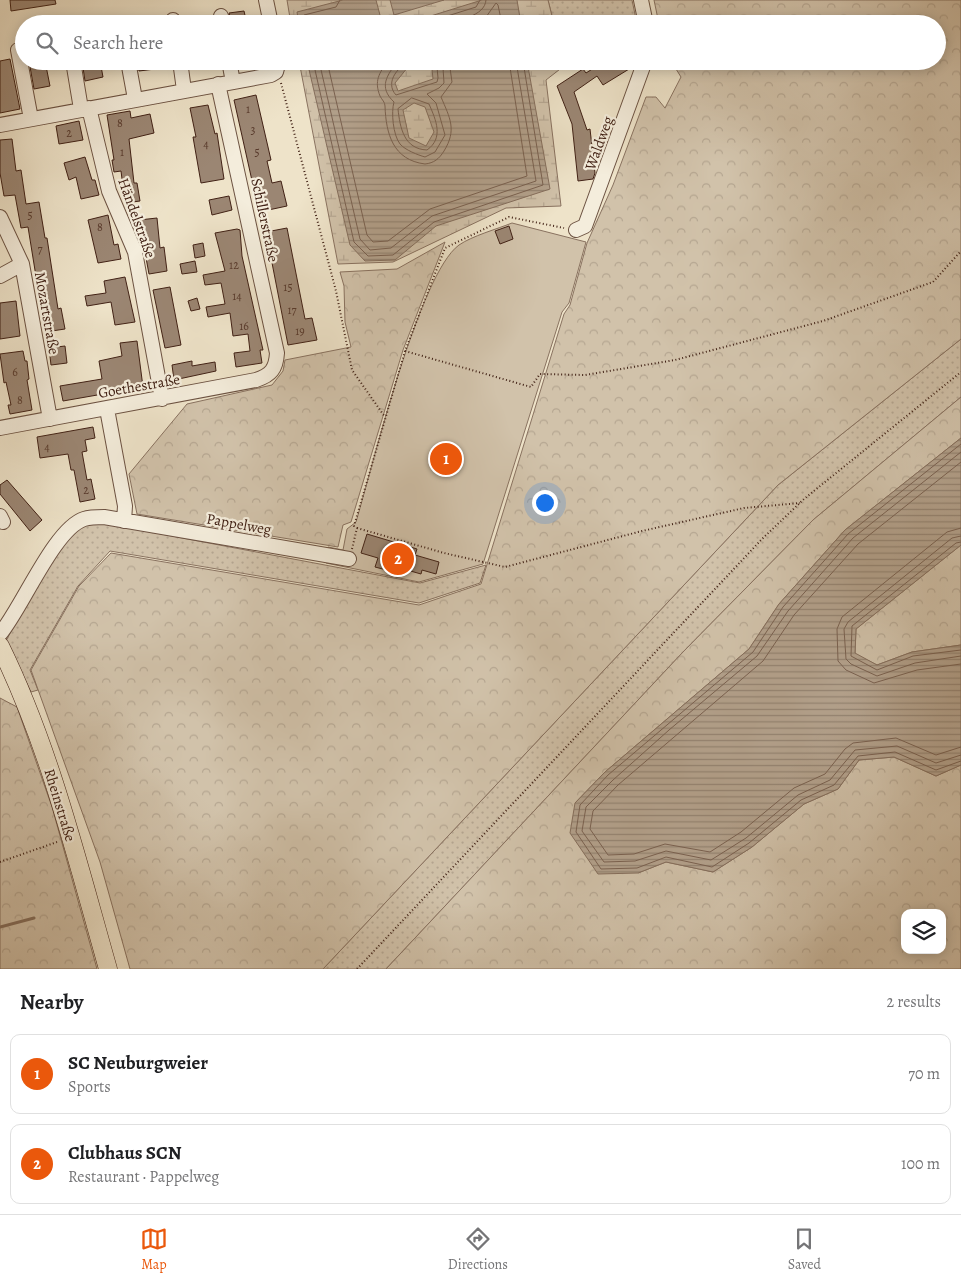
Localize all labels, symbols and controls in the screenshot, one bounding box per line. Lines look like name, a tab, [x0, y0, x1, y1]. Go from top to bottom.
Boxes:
search box	[15, 15, 946, 70]
icon: search	[33, 29, 61, 57]
text: Search here	[73, 30, 163, 56]
house number: 1	[246, 101, 250, 117]
street label: Waldweg	[580, 113, 618, 174]
house number: 8	[117, 115, 123, 131]
house number: 3	[251, 122, 256, 138]
house number: 2	[66, 125, 72, 141]
house number: 4	[203, 136, 209, 152]
house number: 1	[120, 144, 124, 160]
house number: 5	[254, 144, 260, 160]
street label: Händelstraße	[113, 175, 161, 261]
street label: Schillerstraße	[246, 176, 284, 264]
house number: 5	[27, 207, 33, 223]
house number: 8	[97, 219, 103, 235]
house number: 7	[37, 241, 43, 257]
house number: 12	[229, 257, 239, 273]
street label: Mozartstraße	[30, 270, 64, 356]
house number: 15	[283, 279, 293, 295]
house number: 14	[232, 288, 242, 304]
house number: 17	[287, 302, 298, 318]
house number: 16	[239, 318, 249, 334]
house number: 19	[295, 323, 305, 339]
house number: 6	[12, 364, 18, 380]
street label: Goethestraße	[97, 369, 182, 403]
house number: 8	[17, 392, 23, 408]
house number: 4	[44, 439, 50, 455]
pin: 1	[430, 440, 462, 478]
house number: 2	[83, 482, 89, 498]
your location	[532, 490, 558, 516]
street label: Pappelweg	[205, 508, 274, 540]
pin: 2	[382, 540, 414, 578]
street label: Rheinstraße	[39, 766, 81, 844]
map controls	[901, 909, 946, 954]
button: layers	[901, 909, 946, 954]
text: Nearby	[20, 988, 83, 1016]
text: 2 results	[886, 991, 941, 1013]
text: SC Neuburgweier	[68, 1050, 208, 1076]
text: 1	[34, 1063, 40, 1085]
text: 70 m	[908, 1063, 940, 1085]
text: Sports	[68, 1076, 111, 1098]
text: Clubhaus SCN	[68, 1140, 182, 1166]
text: 2	[33, 1153, 41, 1175]
text: 100 m	[901, 1153, 940, 1175]
text: Restaurant · Pappelweg	[68, 1166, 219, 1188]
tab: Map	[140, 1225, 168, 1274]
tab: Directions	[448, 1225, 508, 1274]
tab: Saved	[788, 1225, 821, 1274]

